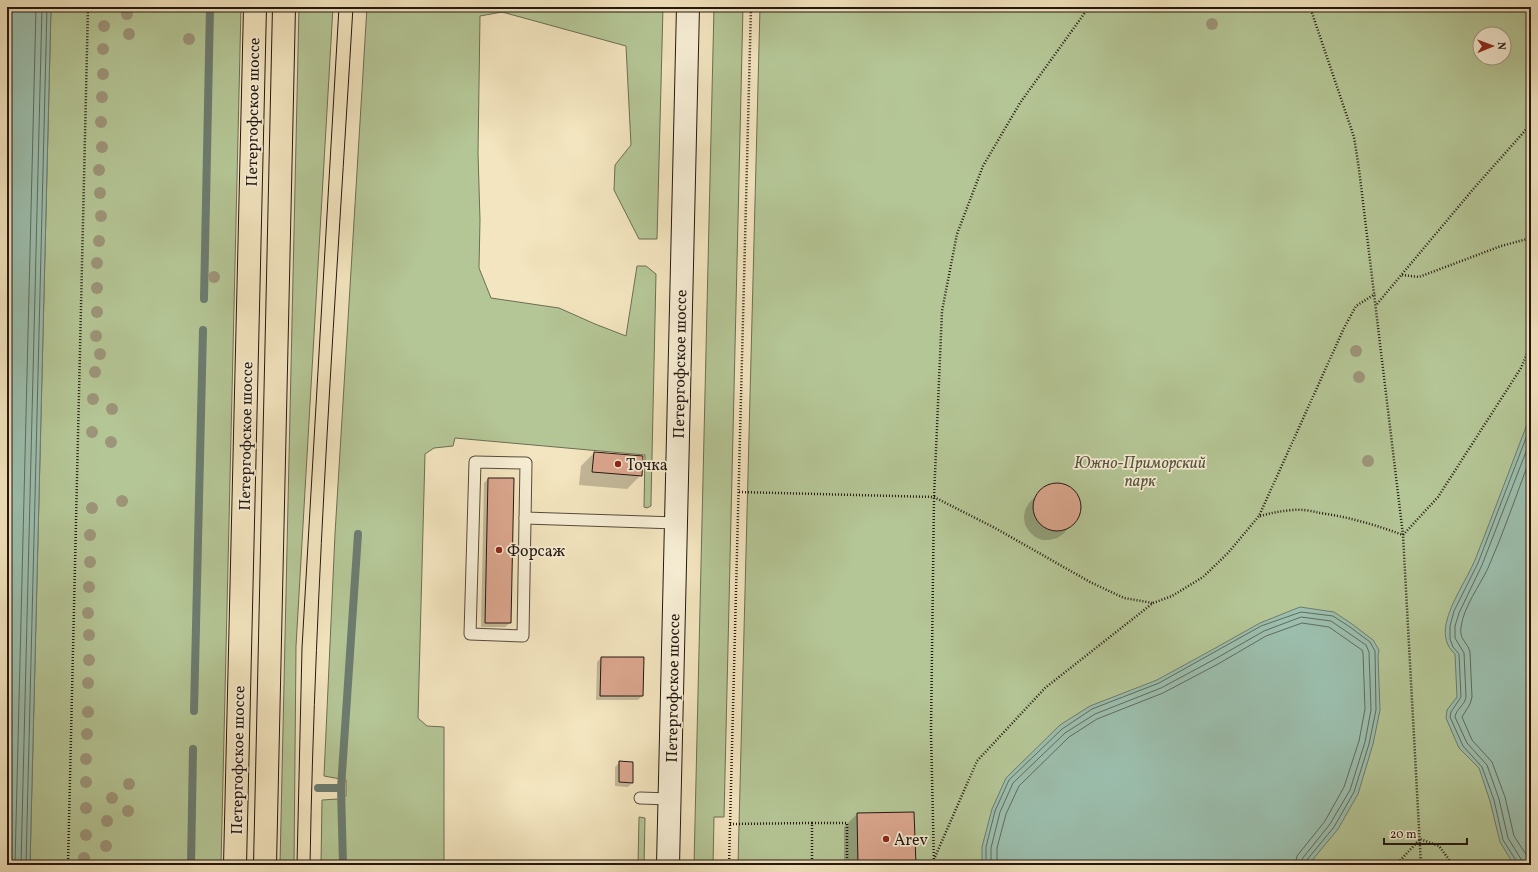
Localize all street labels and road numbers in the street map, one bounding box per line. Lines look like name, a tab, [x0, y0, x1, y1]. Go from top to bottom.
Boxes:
street label: Петергофское шоссе	[242, 37, 266, 187]
street label: Петергофское шоссе	[669, 289, 693, 439]
street label: Петергофское шоссе	[235, 361, 259, 511]
street label: Петергофское шоссе	[662, 613, 686, 763]
street label: Петергофское шоссе	[227, 685, 251, 835]

